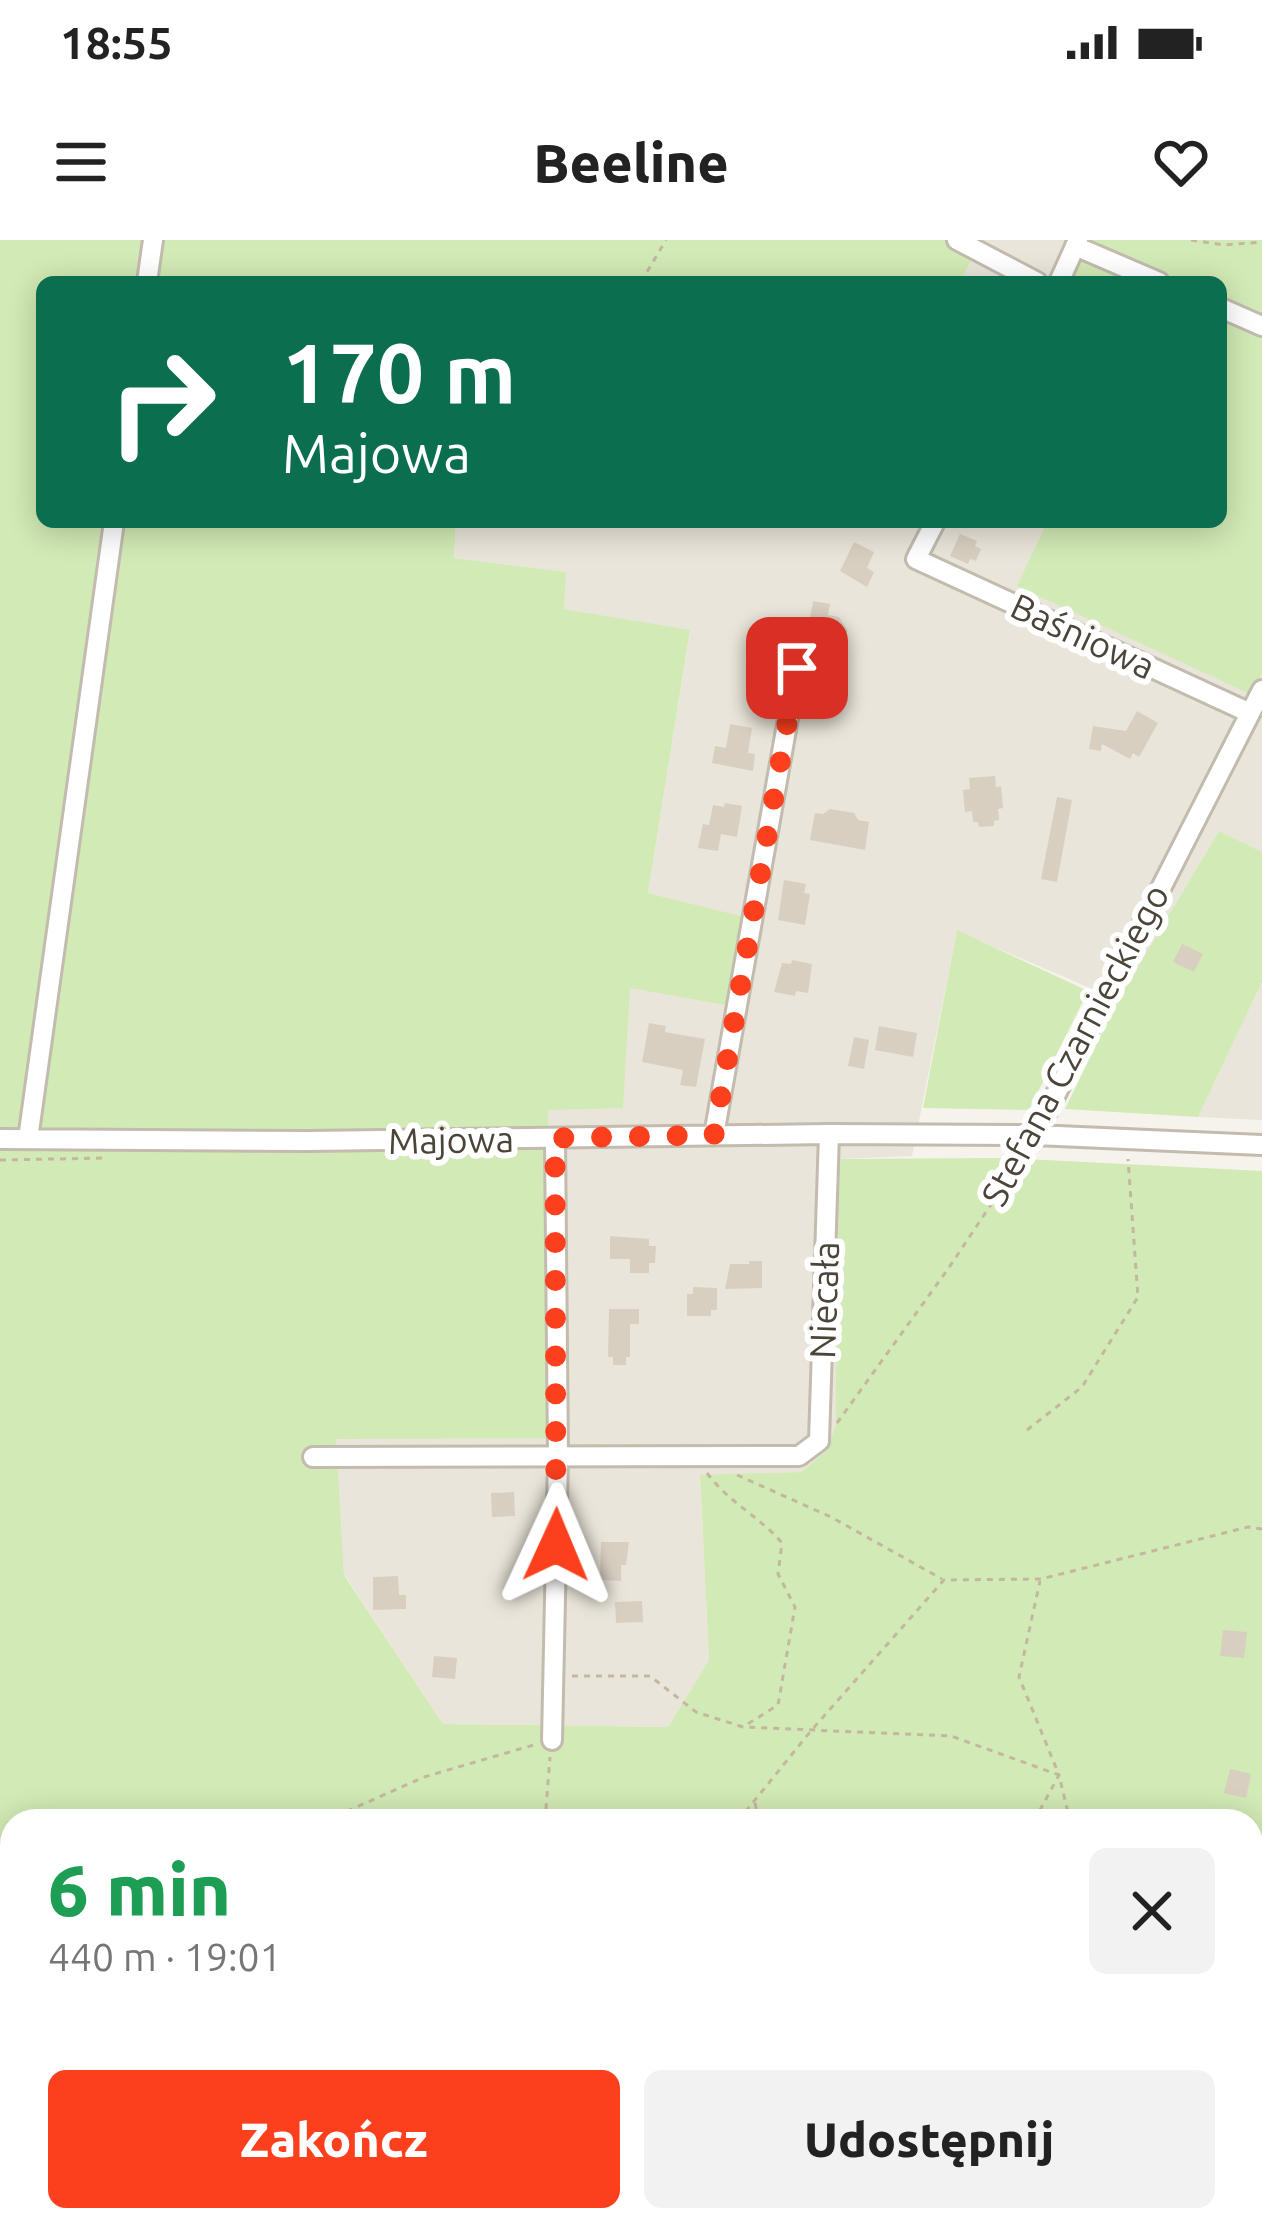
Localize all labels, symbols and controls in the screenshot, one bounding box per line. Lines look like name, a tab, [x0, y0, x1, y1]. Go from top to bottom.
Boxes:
text: 18:55	[60, 17, 173, 68]
icon: menu	[48, 129, 114, 195]
icon: heart	[1148, 129, 1214, 195]
text: Beeline	[533, 132, 729, 192]
icon: right	[84, 324, 240, 480]
text: 170 m	[282, 325, 516, 419]
text: Majowa	[282, 423, 471, 483]
street label: Baśniowa	[1005, 584, 1162, 687]
pin	[746, 617, 848, 719]
icon: arrive	[764, 635, 830, 701]
street label: Stefana Czarnieckiego	[973, 877, 1177, 1212]
street label: Majowa	[388, 1118, 514, 1161]
street label: Niecała	[801, 1240, 846, 1359]
position arrow	[493, 1482, 619, 1608]
button: close	[1089, 1848, 1215, 1974]
text: 6 min	[48, 1849, 231, 1930]
text: 440 m · 19:01	[48, 1935, 282, 1978]
button: Zakończ	[48, 2070, 620, 2208]
button: Udostępnij	[644, 2070, 1215, 2208]

